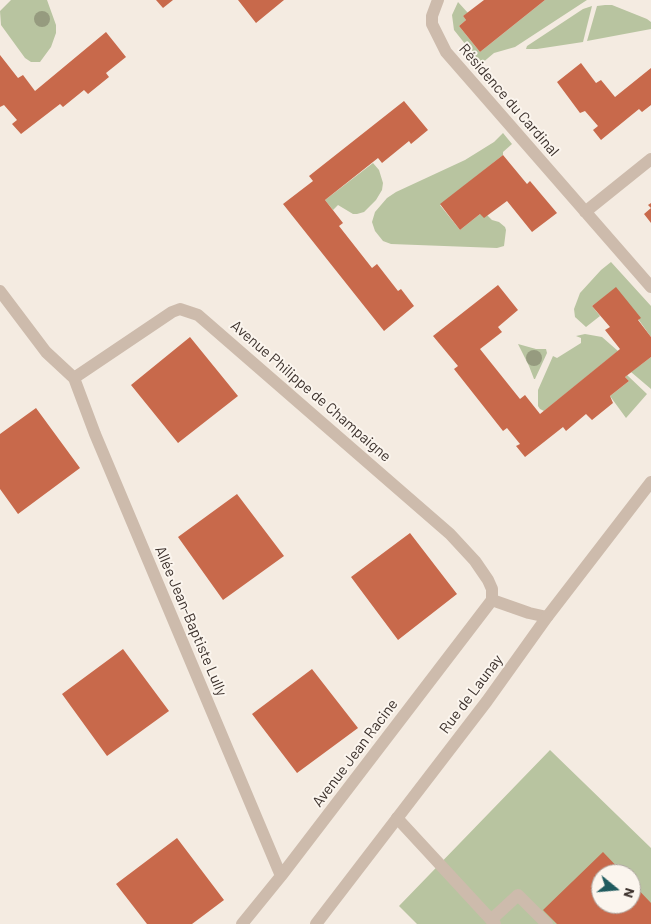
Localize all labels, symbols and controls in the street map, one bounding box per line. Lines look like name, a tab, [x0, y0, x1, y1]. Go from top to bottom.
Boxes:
street label: Résidence du Cardinal	[455, 40, 563, 160]
street label: Avenue Philippe de Champaigne	[227, 317, 395, 465]
street label: Allée Jean-Baptiste Lully	[151, 543, 231, 699]
street label: Rue de Launay	[435, 651, 507, 737]
street label: Avenue Jean Racine	[309, 695, 401, 811]
north arrow	[591, 864, 641, 914]
text: N	[620, 886, 639, 900]

